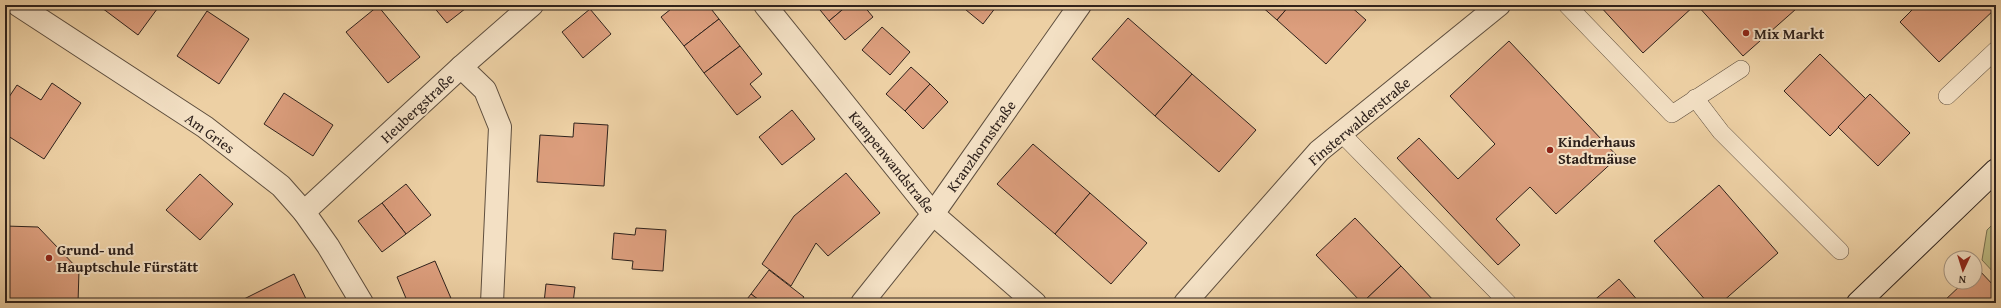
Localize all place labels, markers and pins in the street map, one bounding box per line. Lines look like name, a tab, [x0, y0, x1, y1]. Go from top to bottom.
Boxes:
place label: Mix Markt	[1754, 23, 1825, 44]
marker: Mix Markt	[1741, 28, 1751, 38]
place label: Kinderhaus Stadtmäuse	[1558, 131, 1637, 169]
marker: Kinderhaus Stadtmäuse	[1545, 145, 1555, 155]
place label: Grund- und Hauptschule Fürstätt	[57, 239, 199, 277]
marker: Grund- und Hauptschule Fürstätt	[44, 253, 54, 263]

